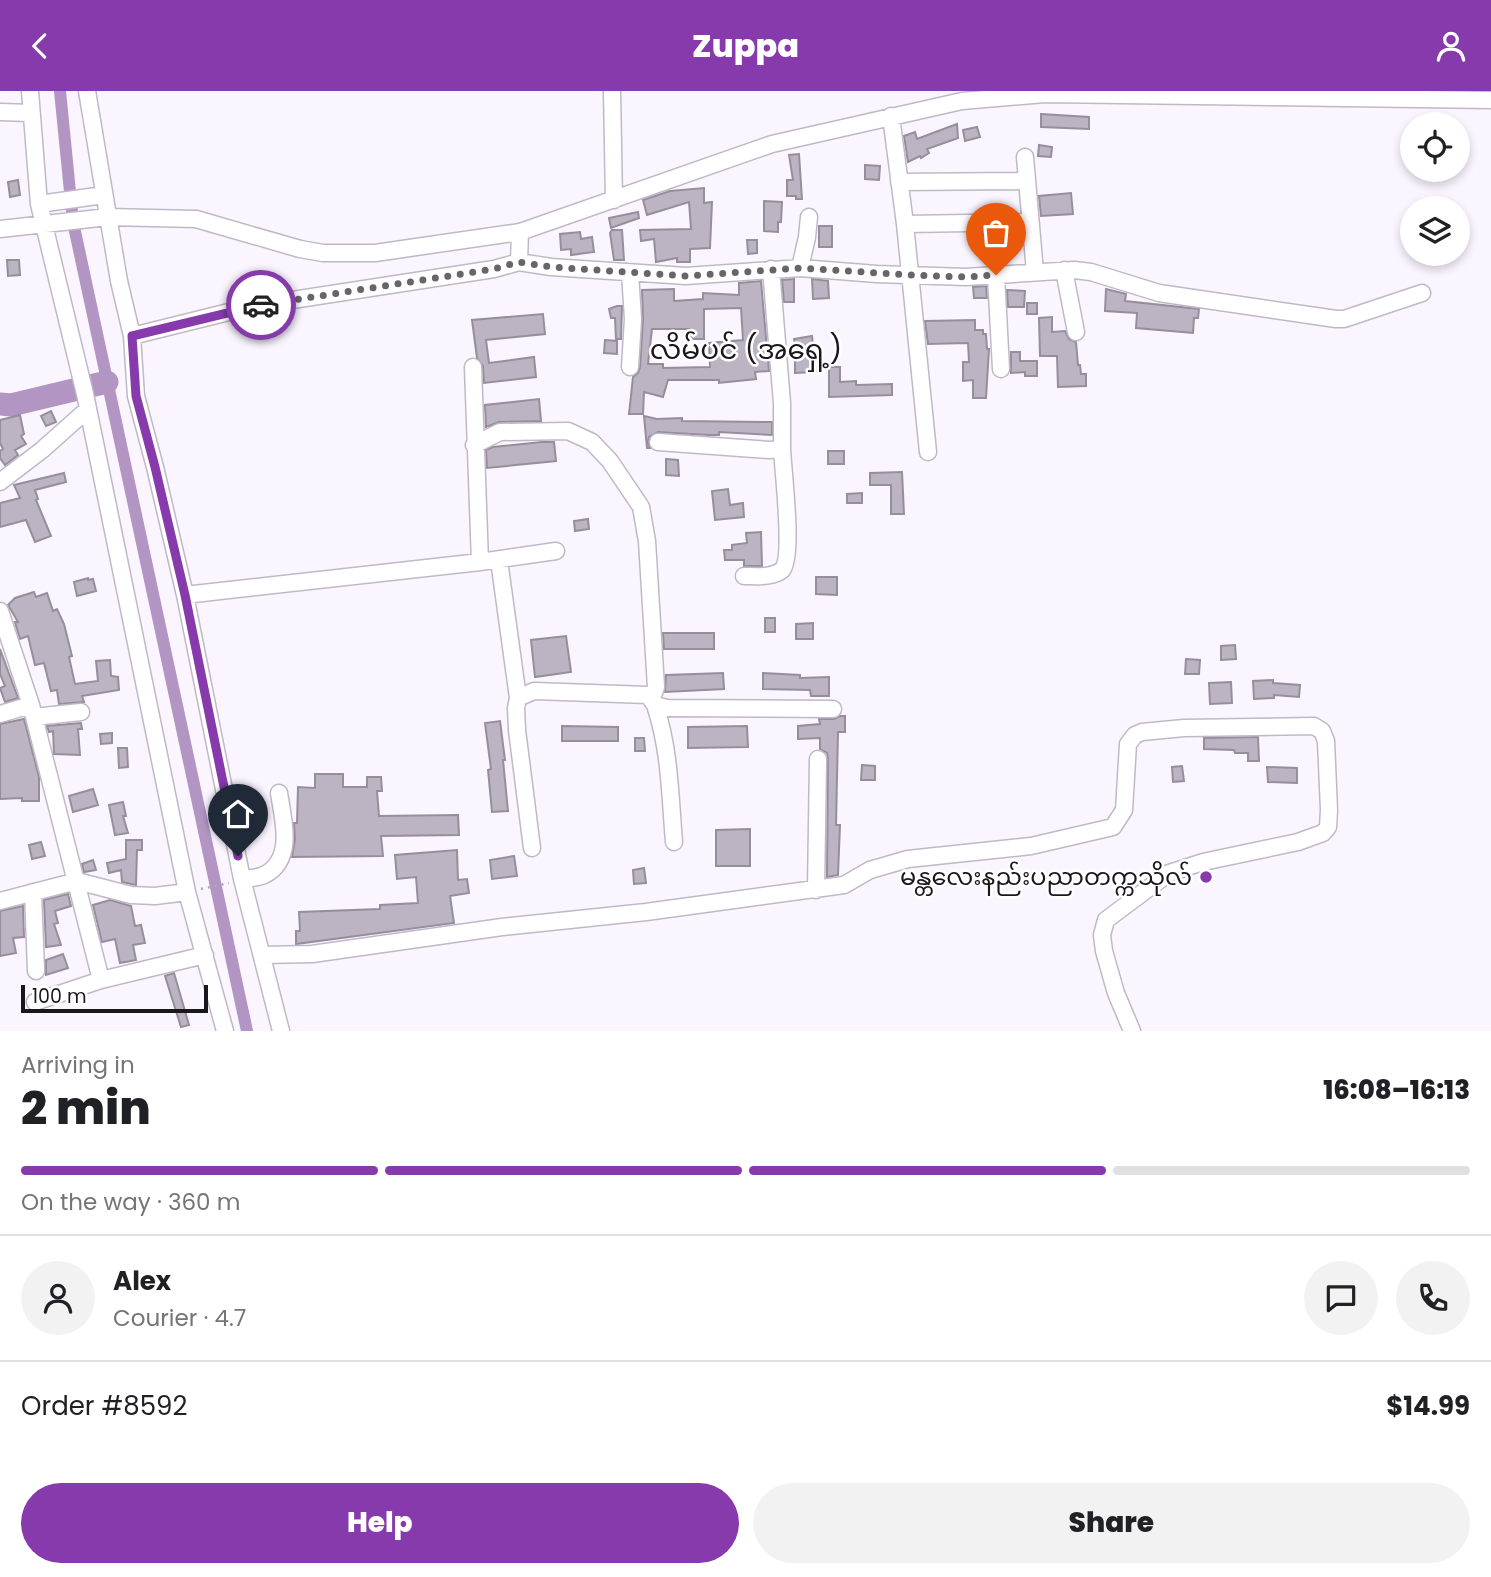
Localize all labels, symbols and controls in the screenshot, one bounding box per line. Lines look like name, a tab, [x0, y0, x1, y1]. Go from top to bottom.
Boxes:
text: Zuppa	[692, 23, 799, 68]
icon: back	[21, 27, 59, 65]
icon: person	[1432, 27, 1470, 65]
map controls	[1400, 112, 1470, 266]
button: locate	[1400, 112, 1470, 182]
button: layers	[1400, 196, 1470, 266]
pin	[966, 203, 1026, 275]
icon: bag	[977, 214, 1015, 252]
courier	[226, 270, 296, 340]
icon: car	[242, 286, 280, 324]
district label: လိမ်ပင် (အရှေ့)	[650, 330, 842, 372]
pin	[208, 784, 268, 856]
icon: home	[219, 795, 257, 833]
place label: မန္တလေးနည်းပညာတက္ကသိုလ်	[900, 860, 1192, 896]
marker: မန္တလေးနည်းပညာတက္ကသိုလ်	[1198, 869, 1214, 885]
scale bar	[21, 982, 208, 1014]
text: 100 m	[32, 983, 87, 1010]
text: Arriving in	[21, 1049, 135, 1081]
text: 16:08–16:13	[1323, 1072, 1470, 1108]
text: 2 min	[21, 1076, 151, 1140]
text: On the way · 360 m	[21, 1186, 240, 1218]
button: person	[21, 1261, 95, 1335]
button: chat	[1304, 1261, 1378, 1335]
button: phone	[1396, 1261, 1470, 1335]
text: Alex	[113, 1263, 171, 1299]
text: Courier · 4.7	[113, 1302, 246, 1334]
text: Order #8592	[21, 1388, 187, 1424]
text: $14.99	[1386, 1388, 1470, 1424]
button: Help	[21, 1483, 739, 1563]
button: Share	[753, 1483, 1470, 1563]

